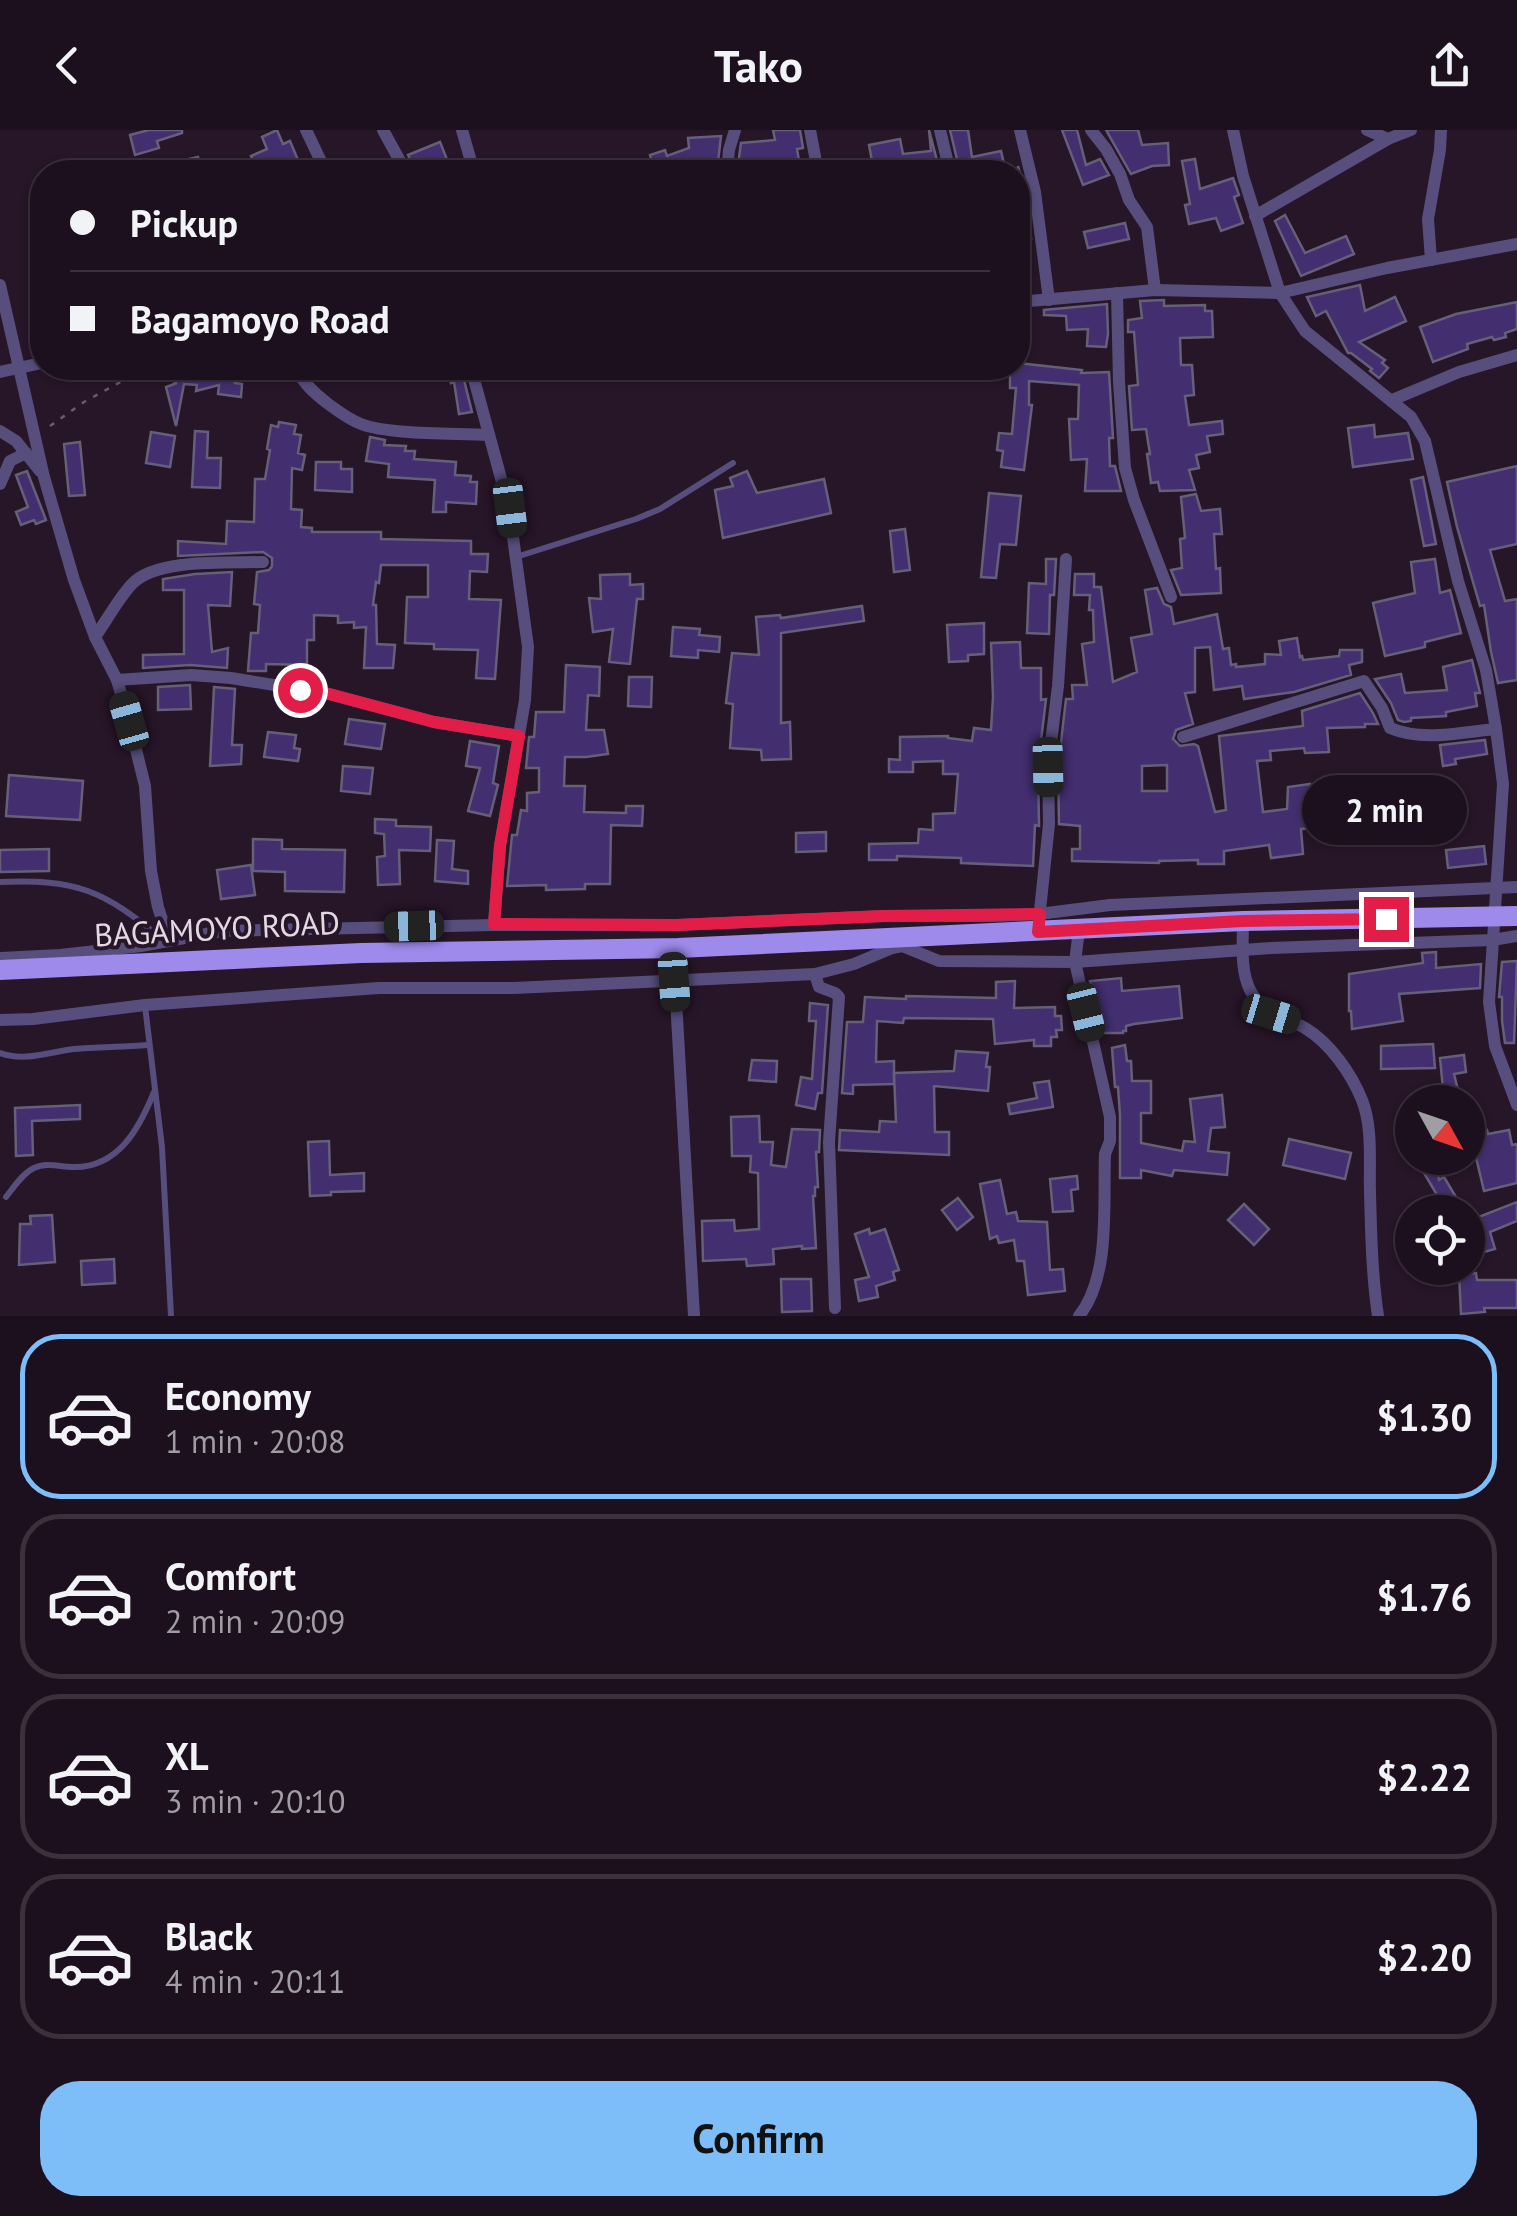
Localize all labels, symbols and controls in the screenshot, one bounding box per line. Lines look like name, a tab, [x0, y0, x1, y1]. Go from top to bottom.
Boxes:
text: Tako	[714, 36, 803, 94]
icon: back	[40, 38, 95, 93]
icon: share	[1422, 38, 1477, 93]
text: Pickup	[130, 198, 238, 247]
text: Bagamoyo Road	[130, 294, 390, 343]
car	[491, 476, 529, 540]
route start	[278, 668, 323, 713]
car	[106, 688, 152, 754]
car	[1032, 737, 1064, 797]
callout: 2 min	[1304, 774, 1468, 844]
text: 2 min	[1345, 789, 1424, 831]
route end	[1364, 897, 1409, 942]
street label: BAGAMOYO ROAD	[93, 901, 341, 955]
car	[383, 910, 445, 942]
car	[657, 951, 691, 1013]
car	[1064, 979, 1108, 1045]
car	[1238, 991, 1304, 1037]
north arrow	[1395, 1085, 1485, 1175]
map controls	[1395, 1085, 1485, 1285]
button: locate	[1395, 1195, 1485, 1285]
text: Economy	[165, 1371, 311, 1420]
icon: car	[45, 1372, 135, 1462]
text: $1.30	[1376, 1392, 1472, 1441]
text: 1 min · 20:08	[165, 1420, 345, 1462]
text: Comfort	[165, 1551, 296, 1600]
icon: car	[45, 1552, 135, 1642]
text: $1.76	[1376, 1572, 1472, 1621]
text: 2 min · 20:09	[165, 1600, 345, 1642]
text: XL	[165, 1731, 209, 1780]
icon: car	[45, 1732, 135, 1822]
text: $2.22	[1376, 1752, 1472, 1801]
text: 3 min · 20:10	[165, 1780, 345, 1822]
text: Black	[165, 1911, 253, 1960]
icon: car	[45, 1912, 135, 2002]
text: $2.20	[1376, 1932, 1472, 1981]
text: 4 min · 20:11	[165, 1960, 345, 2002]
button: Confirm	[40, 2081, 1477, 2196]

